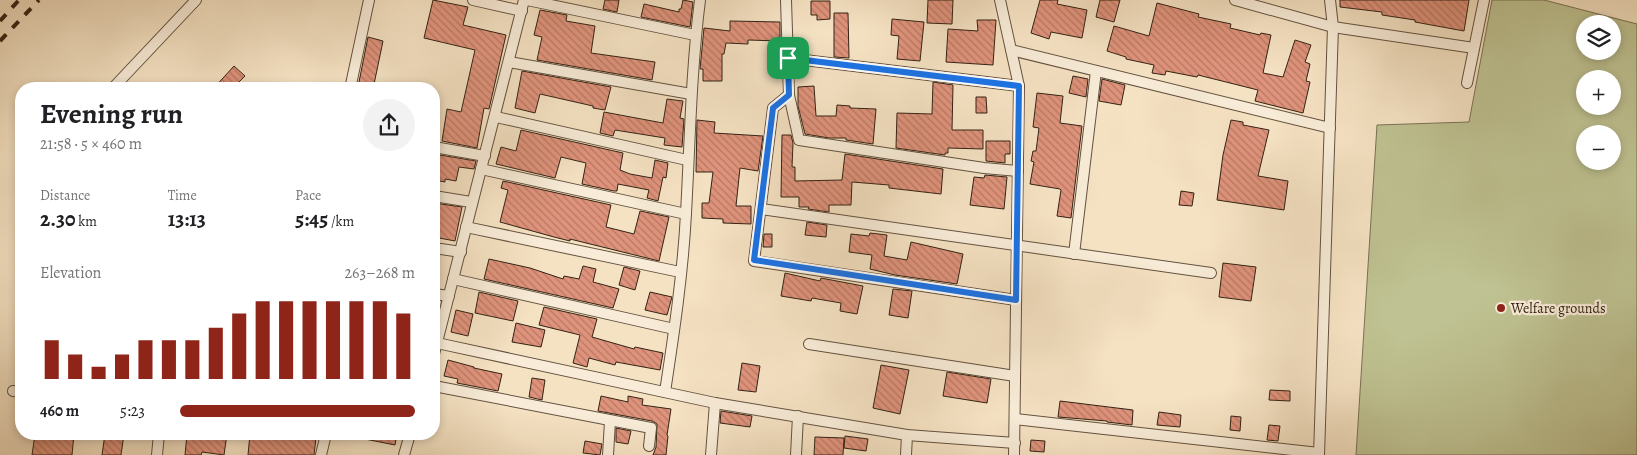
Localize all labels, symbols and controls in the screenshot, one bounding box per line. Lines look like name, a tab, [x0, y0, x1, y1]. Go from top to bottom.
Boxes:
map controls	[1576, 15, 1621, 170]
button: layers	[1576, 15, 1621, 60]
pin	[767, 37, 809, 79]
icon: arrive	[774, 44, 802, 72]
button: +	[1576, 70, 1621, 115]
text: Evening run	[40, 95, 183, 133]
button: share	[363, 99, 415, 151]
button: −	[1576, 125, 1621, 170]
text: 21:58 · 5 × 460 m	[40, 133, 142, 155]
text: Distance	[40, 186, 90, 205]
text: Time	[168, 186, 197, 205]
text: Pace	[295, 186, 321, 205]
text: 2.30	[40, 205, 76, 233]
text: 13:13	[168, 205, 206, 233]
text: 5:45	[295, 205, 328, 233]
text: km	[76, 212, 97, 231]
text: /km	[328, 212, 354, 231]
text: Elevation	[40, 262, 101, 284]
text: 263–268 m	[344, 262, 415, 284]
place label: Welfare grounds	[1510, 299, 1606, 318]
marker: Welfare grounds	[1495, 302, 1507, 314]
text: 460 m	[40, 400, 79, 422]
text: 5:23	[120, 400, 145, 422]

